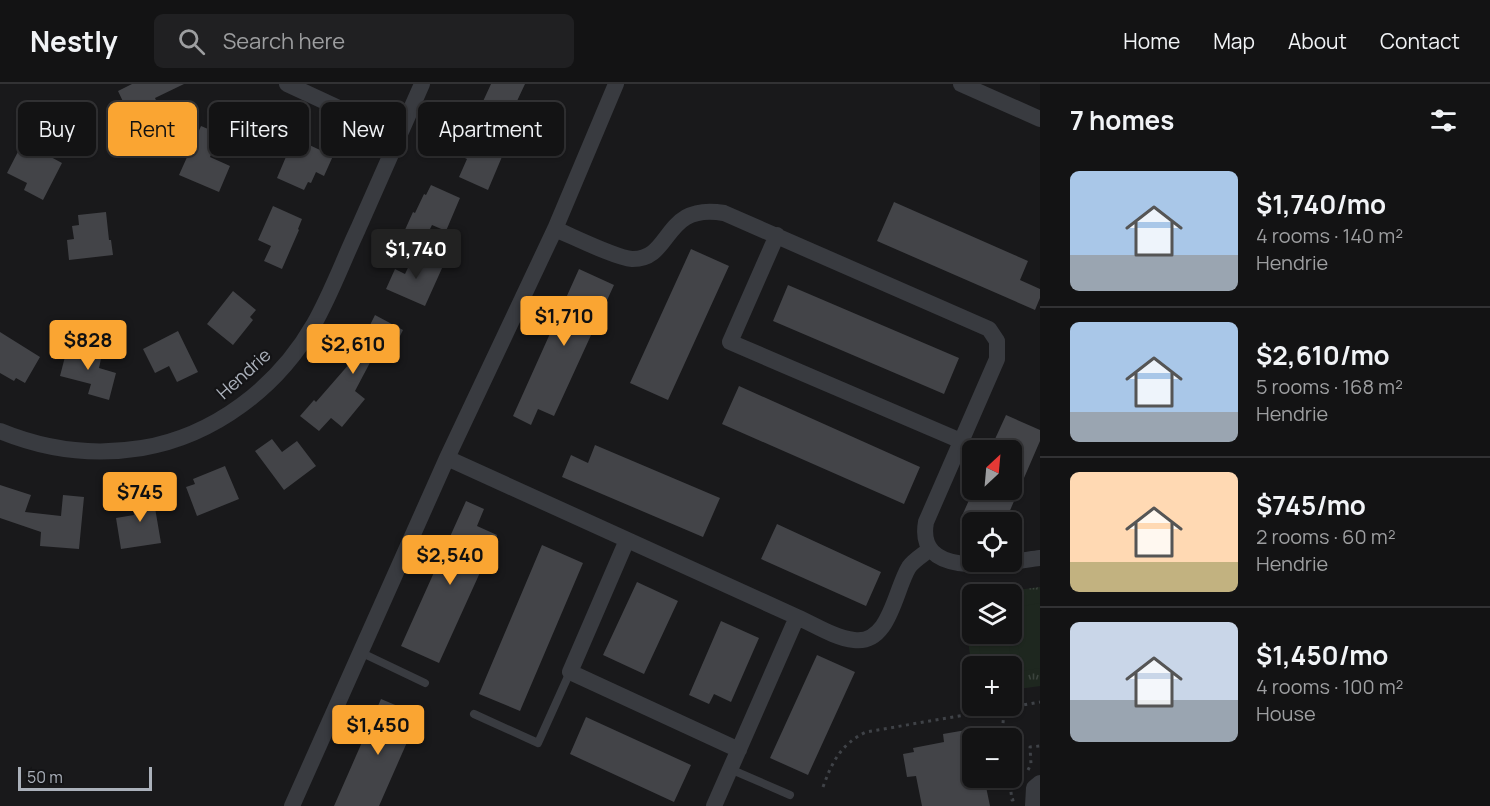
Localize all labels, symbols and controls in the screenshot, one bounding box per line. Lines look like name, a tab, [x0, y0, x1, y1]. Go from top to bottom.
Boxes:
search box	[154, 14, 574, 68]
text: Nestly	[30, 22, 118, 60]
icon: search	[175, 25, 208, 58]
text: Search here	[223, 26, 345, 56]
text: Home	[1123, 27, 1180, 55]
text: Map	[1213, 27, 1255, 55]
text: About	[1288, 27, 1347, 55]
text: Contact	[1380, 27, 1460, 55]
chip: Buy	[18, 102, 96, 156]
chip: Rent	[108, 102, 197, 156]
chip: Filters	[209, 102, 309, 156]
chip: New	[321, 102, 406, 156]
chip: Apartment	[418, 102, 564, 156]
text: 7 homes	[1070, 102, 1174, 138]
icon: filters	[1427, 104, 1460, 137]
text: $1,740/mo	[1256, 186, 1386, 222]
icon: home	[1118, 195, 1190, 267]
text: 4 rooms · 140 m²	[1256, 222, 1403, 249]
pin: $1,740	[367, 229, 465, 280]
text: $1,740	[385, 235, 447, 262]
text: Hendrie	[1256, 249, 1328, 276]
pin: $1,710	[515, 296, 613, 347]
text: $1,710	[534, 302, 594, 329]
pin: $828	[52, 320, 124, 371]
pin: $2,610	[304, 324, 402, 375]
text: $828	[64, 326, 112, 353]
text: $2,610	[321, 330, 385, 357]
text: $2,610/mo	[1256, 337, 1390, 373]
street label: Hendrie	[211, 343, 276, 404]
icon: home	[1118, 346, 1190, 418]
text: 5 rooms · 168 m²	[1256, 373, 1403, 400]
text: Hendrie	[1256, 400, 1328, 427]
north arrow	[962, 440, 1022, 500]
map controls	[962, 440, 1022, 788]
pin: $745	[104, 472, 176, 523]
text: $745	[117, 478, 163, 505]
text: $745/mo	[1256, 487, 1366, 523]
icon: home	[1118, 496, 1190, 568]
button: locate	[962, 512, 1022, 572]
text: 2 rooms · 60 m²	[1256, 523, 1396, 550]
pin: $2,540	[401, 535, 499, 586]
text: $2,540	[416, 541, 484, 568]
text: Hendrie	[1256, 550, 1328, 577]
button: layers	[962, 584, 1022, 644]
text: $1,450/mo	[1256, 637, 1388, 673]
icon: home	[1118, 646, 1190, 718]
button: +	[962, 656, 1022, 716]
text: 4 rooms · 100 m²	[1256, 673, 1404, 700]
text: House	[1256, 700, 1316, 727]
pin: $1,450	[329, 705, 427, 756]
text: $1,450	[346, 711, 410, 738]
button: −	[962, 728, 1022, 788]
scale bar	[18, 764, 152, 792]
text: 50 m	[27, 766, 63, 788]

